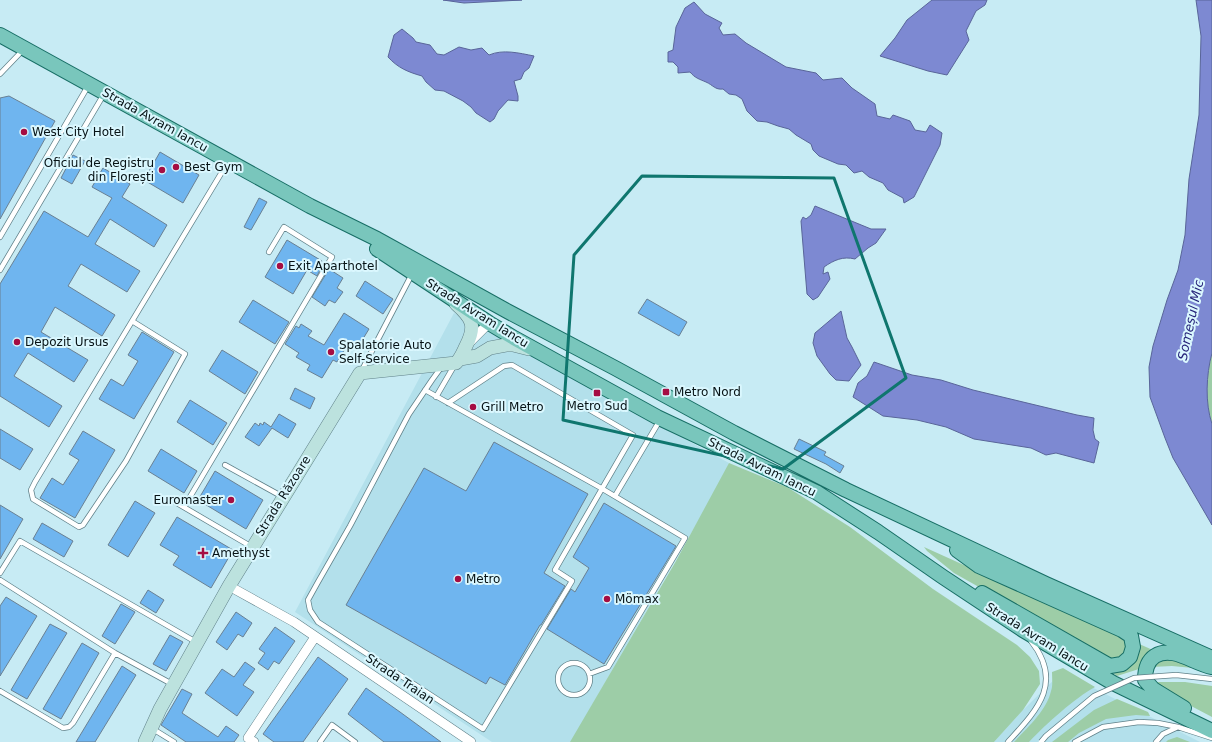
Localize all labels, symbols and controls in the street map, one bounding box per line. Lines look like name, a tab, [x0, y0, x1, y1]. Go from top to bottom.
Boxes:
street label: Strada Avram Iancu	[100, 85, 210, 155]
place label: West City Hotel	[32, 125, 124, 139]
marker: West City Hotel	[19, 127, 29, 137]
place label: Oficiul de Registru din Florești	[44, 156, 154, 184]
place label: Best Gym	[184, 160, 242, 174]
marker: Best Gym	[171, 162, 181, 172]
marker: Oficiul de Registru din Florești	[157, 165, 167, 175]
place label: Exit Aparthotel	[288, 259, 378, 273]
marker: Exit Aparthotel	[275, 261, 285, 271]
street label: Strada Avram Iancu	[423, 276, 531, 350]
water label: Someșul Mic	[1175, 279, 1206, 362]
place label: Depozit Ursus	[25, 335, 109, 349]
marker: Depozit Ursus	[12, 337, 22, 347]
place label: Spalatorie Auto Self-Service	[339, 338, 432, 366]
marker: Spalatorie Auto Self-Service	[326, 347, 336, 357]
place label: Metro Nord	[674, 385, 741, 399]
marker: Metro Nord	[661, 387, 671, 397]
marker: Metro Sud	[592, 388, 602, 398]
place label: Metro Sud	[566, 399, 628, 413]
place label: Grill Metro	[481, 400, 544, 414]
marker: Grill Metro	[468, 402, 478, 412]
street label: Strada Avram Iancu	[706, 435, 818, 499]
street label: Strada Răzoare	[253, 453, 313, 539]
place label: Euromaster	[153, 493, 223, 507]
marker: Euromaster	[226, 495, 236, 505]
place label: Amethyst	[212, 546, 270, 560]
marker: Amethyst	[197, 547, 209, 559]
place label: Metro	[466, 572, 500, 586]
marker: Metro	[453, 574, 463, 584]
place label: Mömax	[615, 592, 659, 606]
marker: Mömax	[602, 594, 612, 604]
street label: Strada Avram Iancu	[983, 600, 1091, 674]
street label: Strada Traian	[363, 651, 437, 707]

